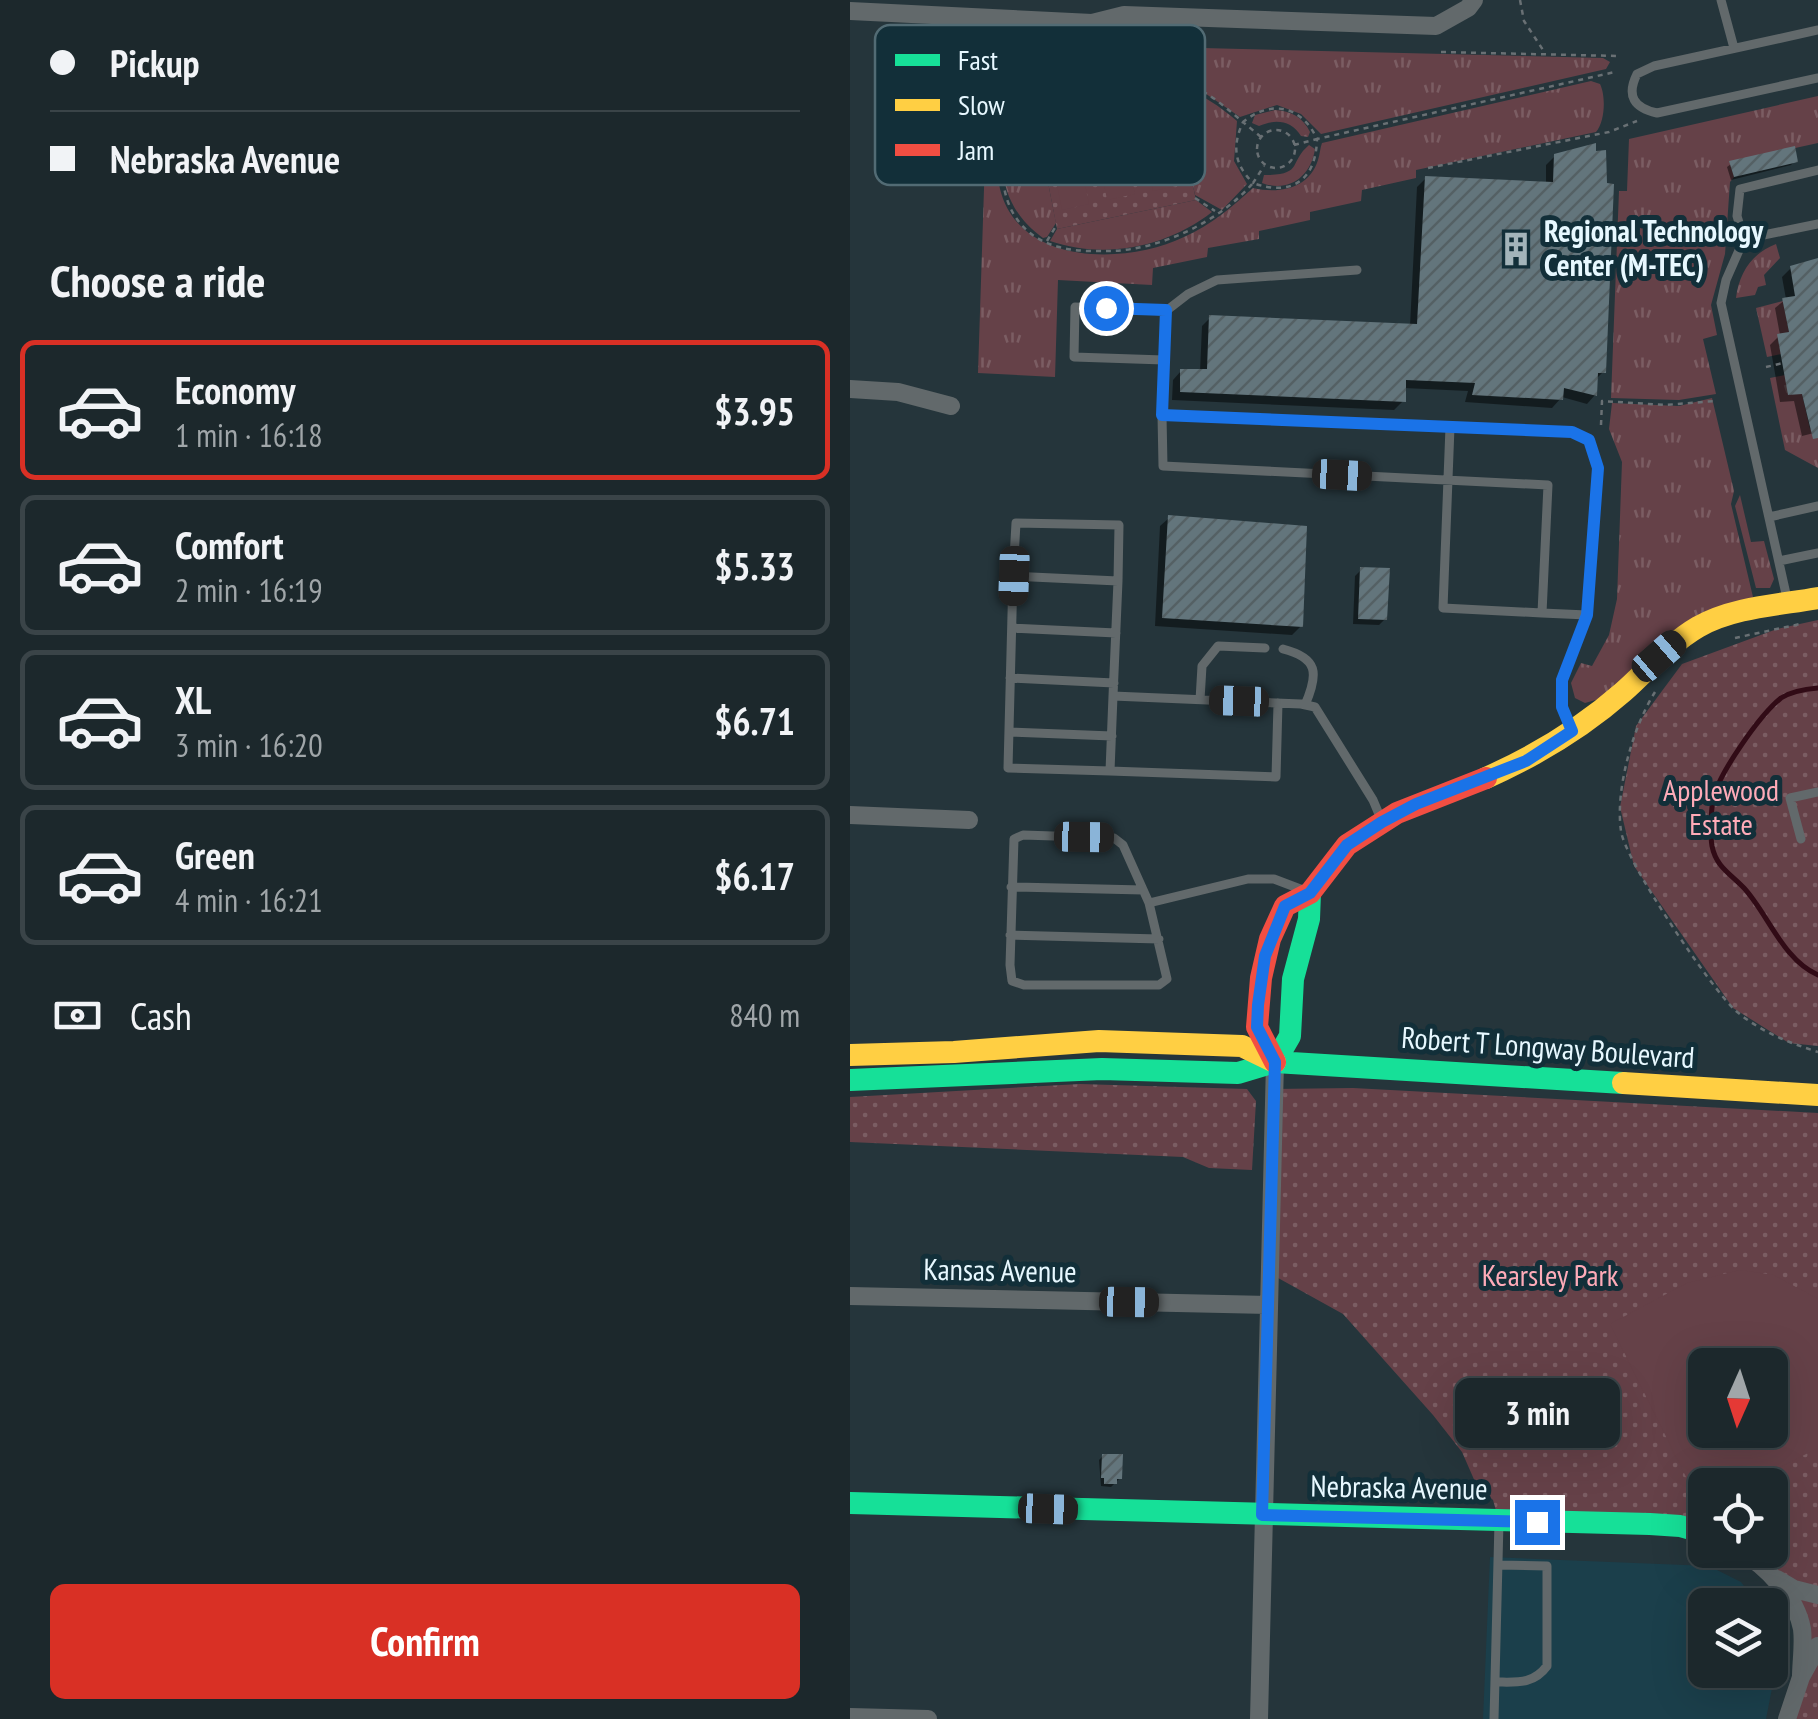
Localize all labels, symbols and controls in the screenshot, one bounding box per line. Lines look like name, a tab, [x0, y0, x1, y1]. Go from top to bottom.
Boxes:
legend	[875, 25, 1205, 185]
text: Pickup	[110, 38, 200, 87]
text: Fast	[958, 41, 998, 78]
text: Slow	[958, 86, 1005, 123]
text: Jam	[957, 131, 994, 168]
text: Nebraska Avenue	[110, 134, 340, 183]
place label: Regional Technology Center (M-TEC)	[1544, 211, 1764, 284]
building icon: Regional Technology Center (M-TEC)	[1497, 230, 1535, 268]
text: Choose a ride	[50, 251, 265, 309]
route start	[1084, 286, 1129, 331]
icon: car	[55, 365, 145, 455]
text: Economy	[175, 365, 295, 414]
text: $3.95	[714, 386, 795, 435]
text: 1 min · 16:18	[175, 414, 323, 456]
car	[1311, 458, 1373, 492]
icon: car	[55, 520, 145, 610]
text: Comfort	[175, 520, 284, 569]
text: $5.33	[714, 541, 795, 590]
car	[998, 545, 1030, 607]
text: 2 min · 16:19	[175, 569, 323, 611]
car	[1627, 625, 1691, 687]
icon: car	[55, 675, 145, 765]
text: XL	[175, 675, 211, 724]
car	[1208, 685, 1270, 717]
text: $6.71	[714, 696, 795, 745]
text: 3 min · 16:20	[175, 724, 323, 766]
park label: Applewood Estate	[1663, 770, 1779, 843]
car	[1054, 821, 1114, 853]
icon: car	[55, 830, 145, 920]
text: Green	[175, 830, 255, 879]
text: $6.17	[714, 851, 795, 900]
text: 4 min · 16:21	[175, 879, 323, 921]
icon: cash	[50, 988, 105, 1043]
text: Cash	[130, 991, 192, 1040]
text: 840 m	[729, 994, 800, 1036]
street label: Robert T Longway Boulevard	[1400, 1017, 1696, 1076]
street label: Kansas Avenue	[923, 1249, 1077, 1290]
park label: Kearsley Park	[1482, 1255, 1619, 1294]
car	[1099, 1286, 1159, 1318]
north arrow	[1688, 1348, 1788, 1448]
map controls	[1688, 1348, 1788, 1688]
callout: 3 min	[1454, 1377, 1620, 1447]
text: 3 min	[1505, 1392, 1570, 1434]
street label: Nebraska Avenue	[1310, 1465, 1488, 1508]
button: locate	[1688, 1468, 1788, 1568]
car	[1017, 1493, 1079, 1525]
route end	[1515, 1500, 1560, 1545]
button: Confirm	[50, 1584, 800, 1699]
button: layers	[1688, 1588, 1788, 1688]

